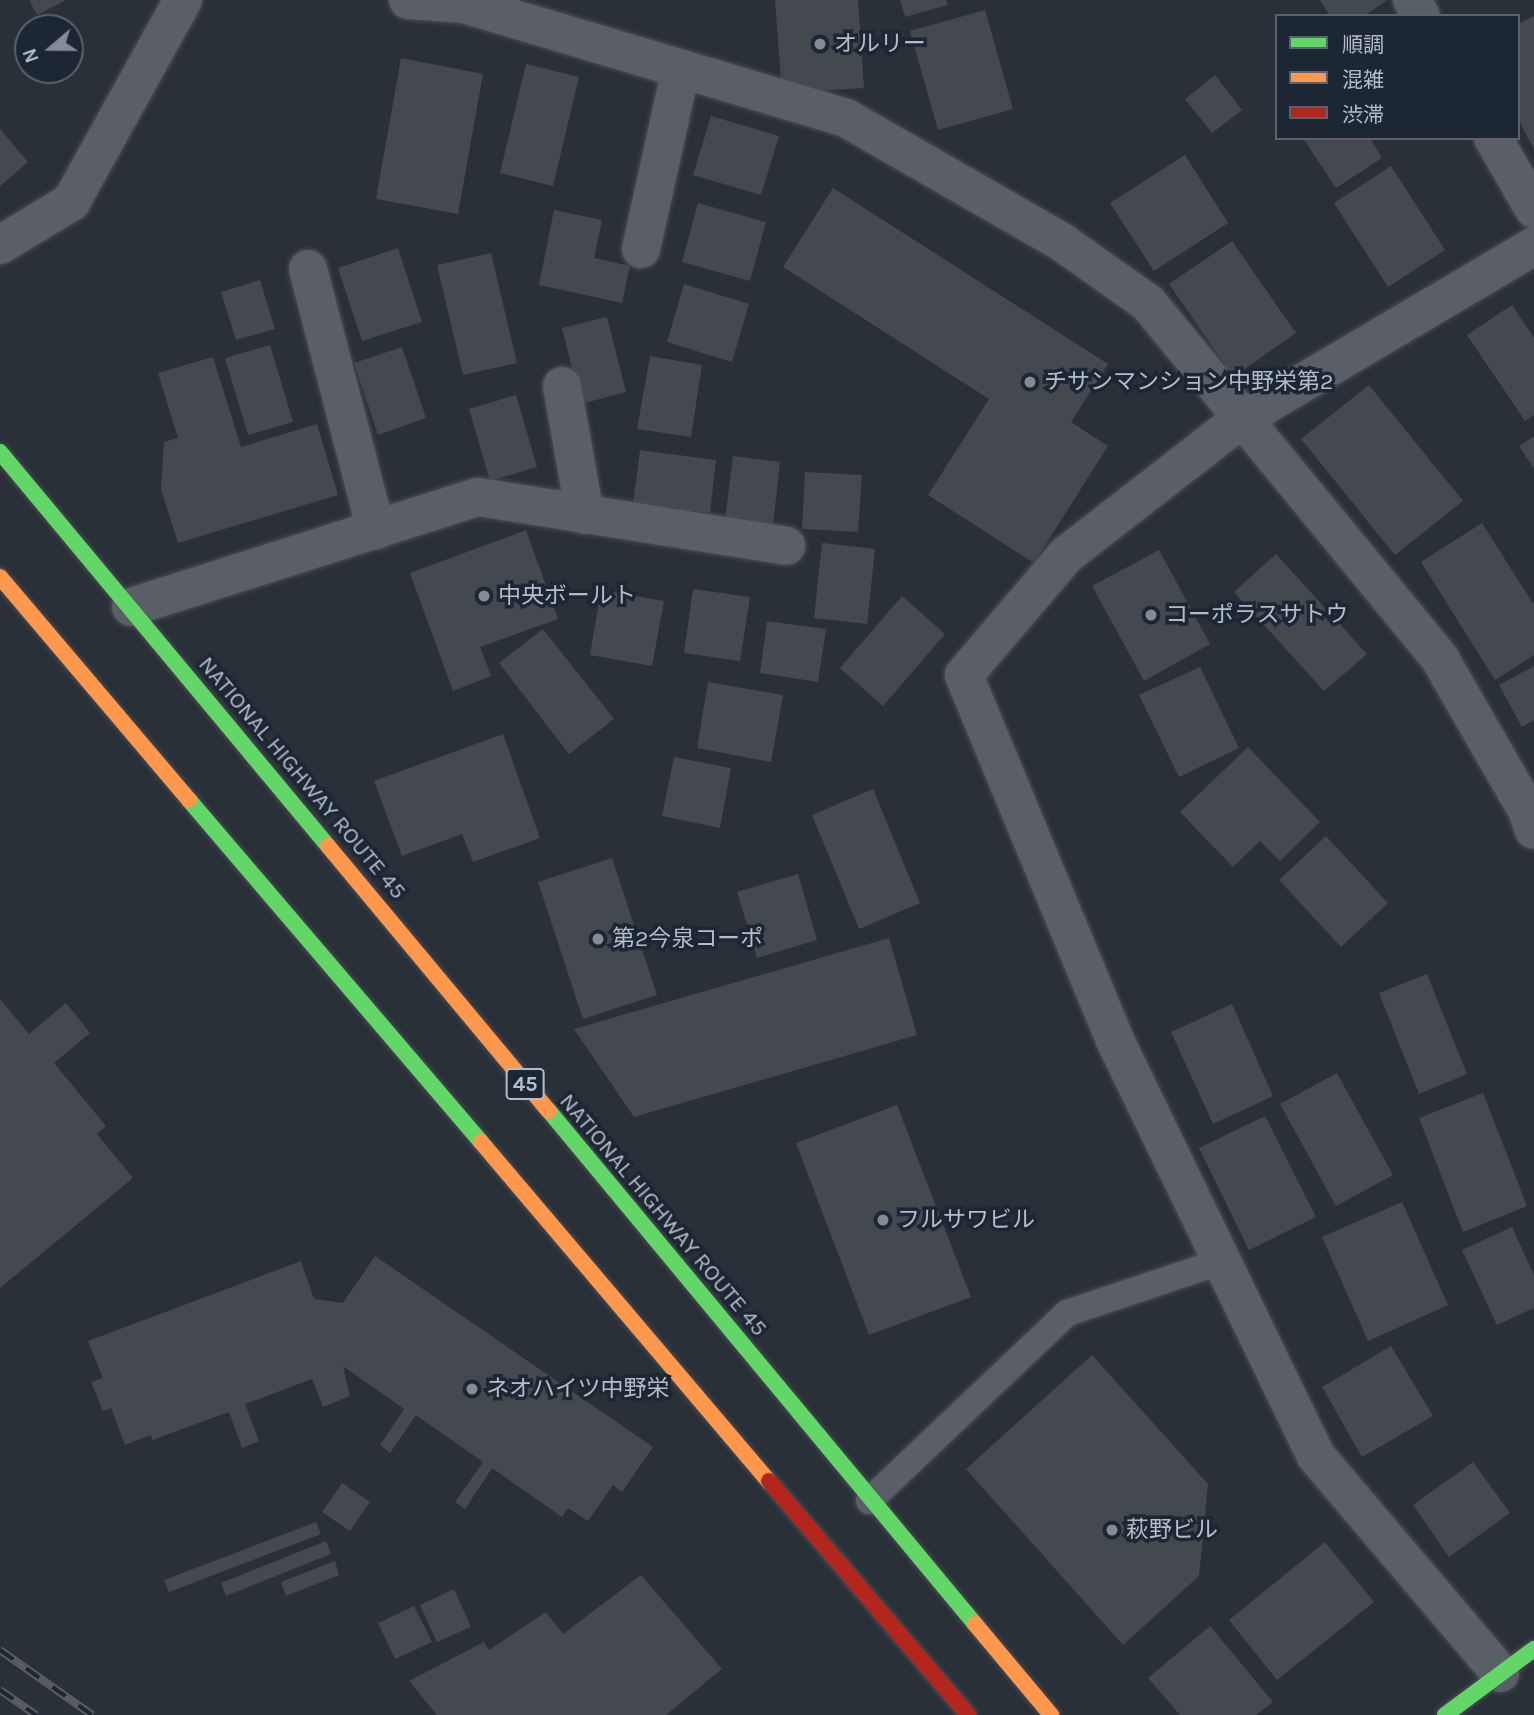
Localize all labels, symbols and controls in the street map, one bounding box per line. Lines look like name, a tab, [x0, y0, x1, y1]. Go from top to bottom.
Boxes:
north arrow	[14, 14, 84, 84]
legend	[1275, 14, 1520, 140]
place label: オルリー	[834, 30, 926, 58]
text: 順調	[1342, 33, 1384, 57]
marker: オルリー	[812, 36, 828, 52]
text: N	[18, 45, 44, 66]
text: 混雑	[1342, 68, 1384, 92]
text: 渋滞	[1342, 103, 1384, 127]
place label: チサンマンション中野栄第2	[1044, 368, 1333, 396]
marker: チサンマンション中野栄第2	[1022, 374, 1038, 390]
place label: 中央ボールト	[498, 582, 636, 610]
marker: 中央ボールト	[476, 588, 492, 604]
place label: コーポラスサトウ	[1165, 601, 1349, 629]
marker: コーポラスサトウ	[1143, 607, 1159, 623]
street label: NATIONAL HIGHWAY ROUTE 45	[192, 651, 412, 905]
place label: 第2今泉コーポ	[612, 925, 763, 953]
marker: 第2今泉コーポ	[590, 931, 606, 947]
road number: 45	[504, 1066, 546, 1102]
street label: NATIONAL HIGHWAY ROUTE 45	[553, 1088, 773, 1342]
place label: フルサワビル	[897, 1206, 1035, 1234]
marker: フルサワビル	[875, 1212, 891, 1228]
place label: ネオハイツ中野栄	[486, 1375, 670, 1403]
marker: ネオハイツ中野栄	[464, 1381, 480, 1397]
place label: 萩野ビル	[1126, 1516, 1218, 1544]
marker: 萩野ビル	[1104, 1522, 1120, 1538]

